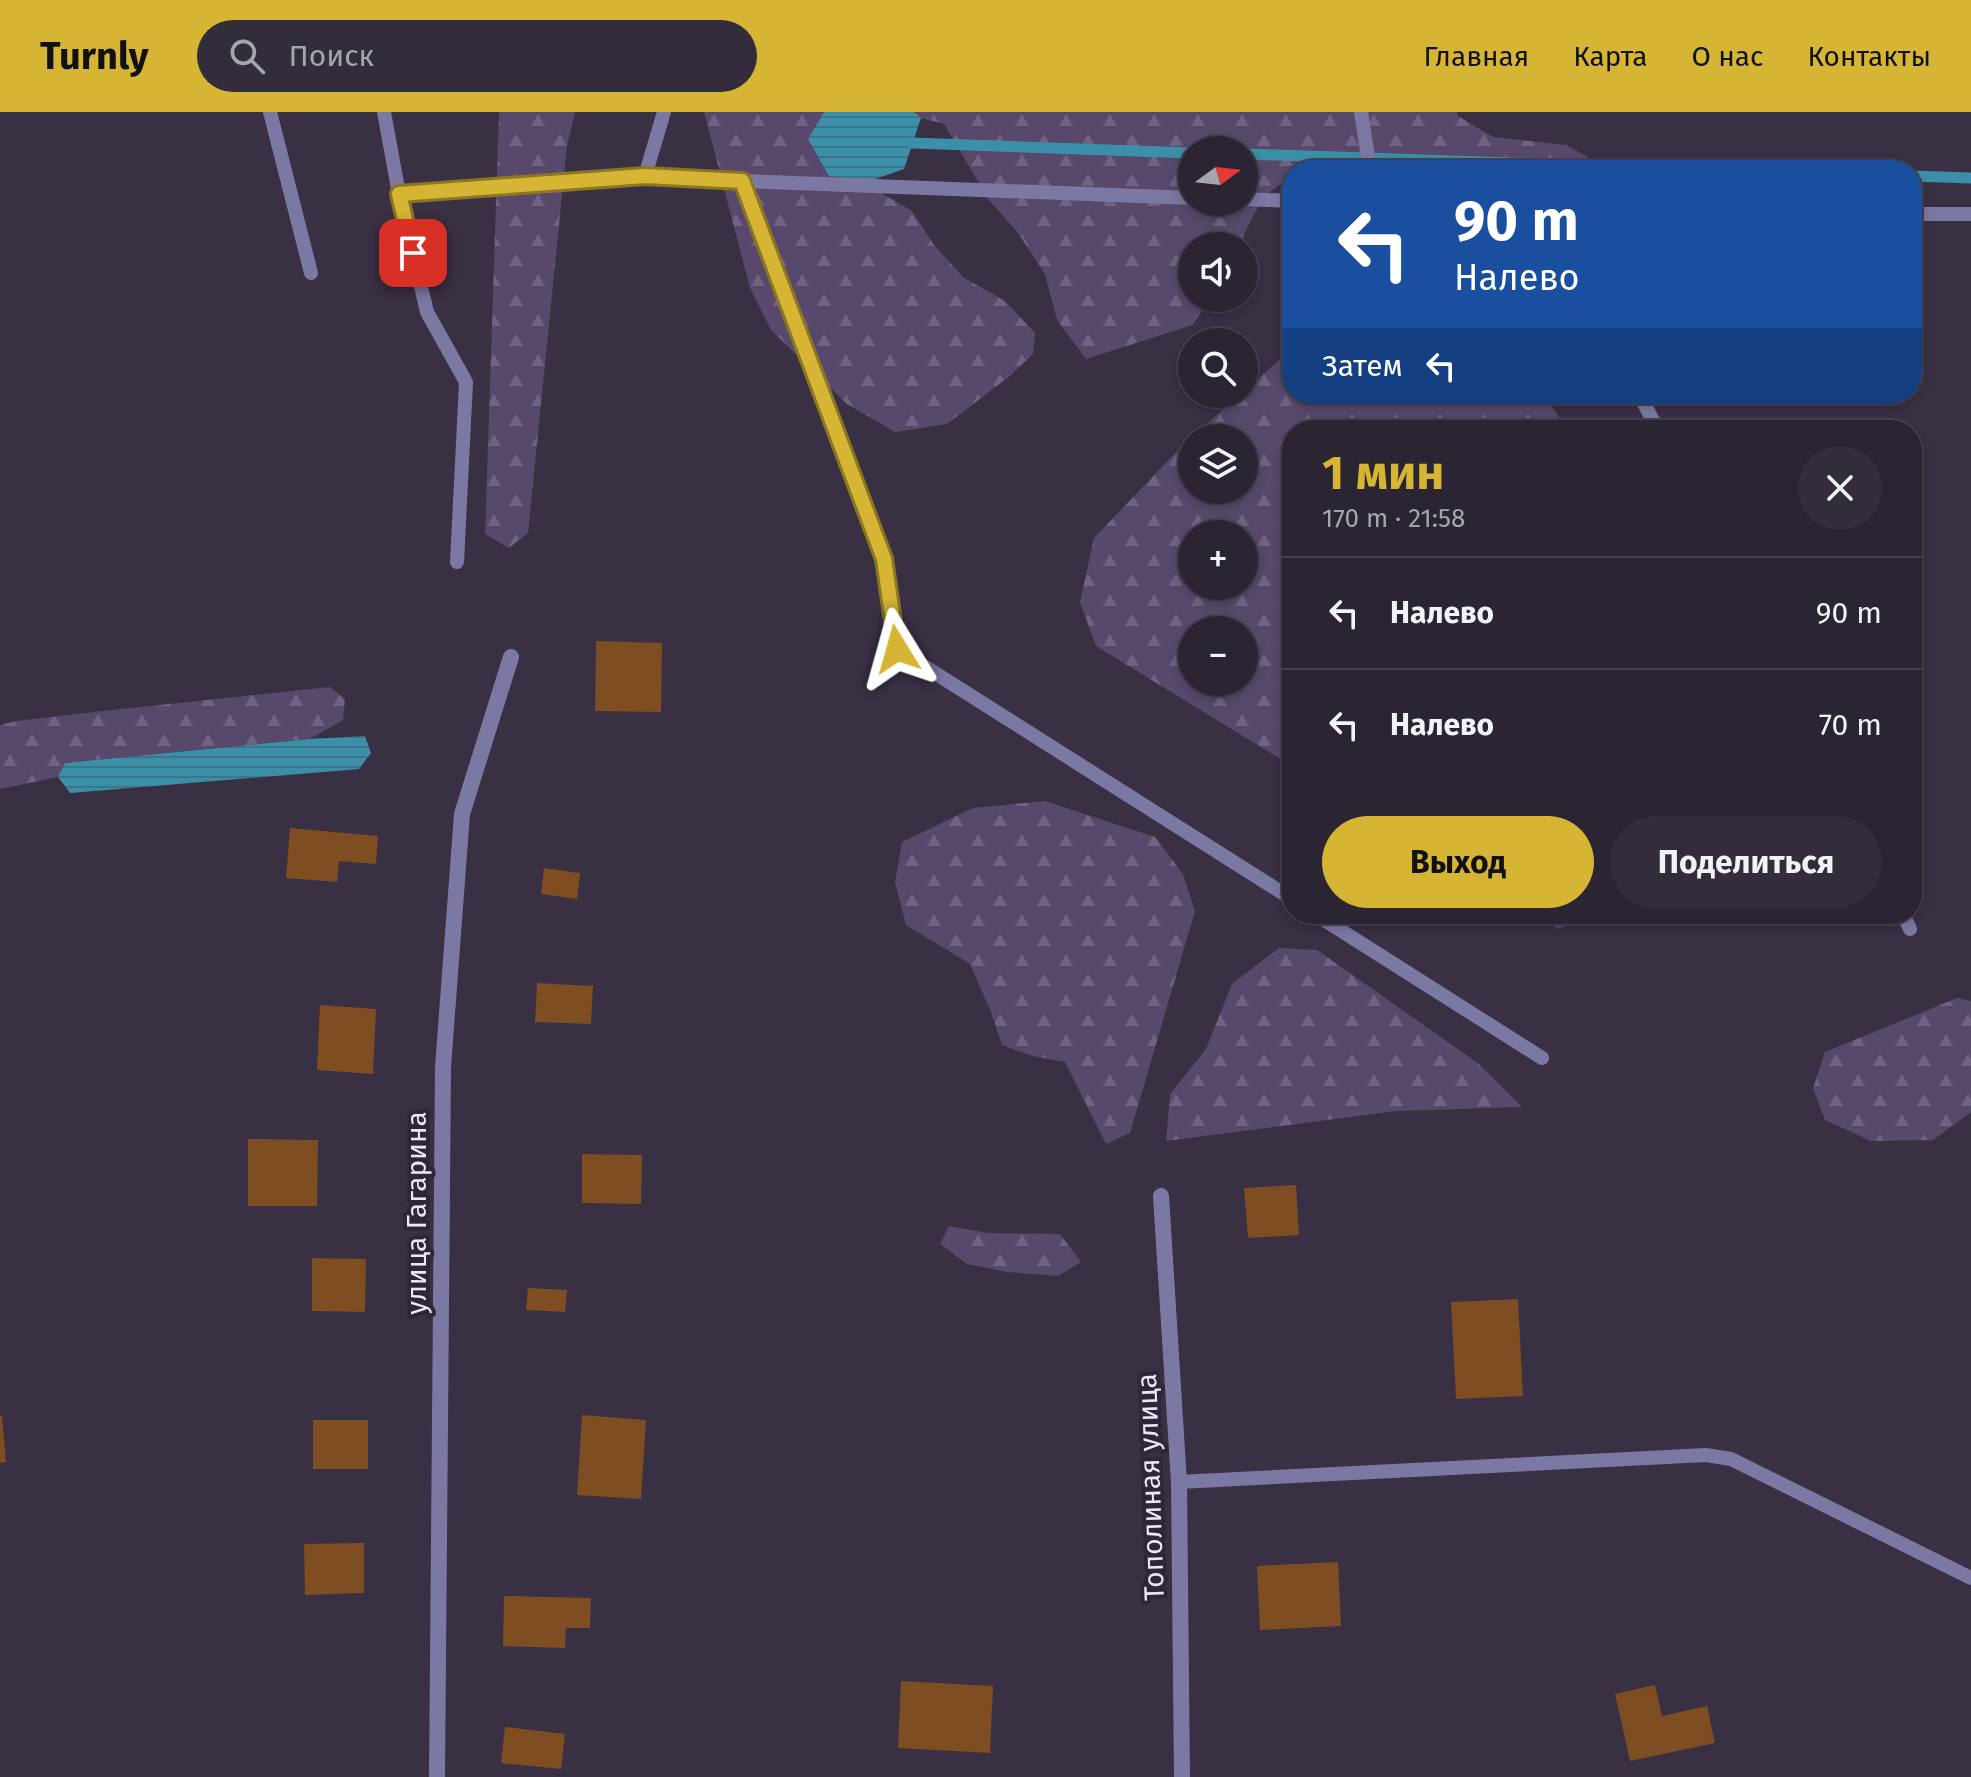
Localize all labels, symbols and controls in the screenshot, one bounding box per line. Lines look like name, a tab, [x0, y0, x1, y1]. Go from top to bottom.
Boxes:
search box	[197, 20, 757, 92]
text: Turnly	[40, 33, 149, 79]
icon: search	[225, 34, 269, 78]
text: Поиск	[289, 38, 374, 74]
text: Главная	[1423, 40, 1529, 73]
text: Карта	[1573, 40, 1647, 73]
text: О нас	[1691, 40, 1763, 73]
text: Контакты	[1807, 40, 1931, 73]
north arrow	[1178, 136, 1258, 216]
map controls	[1178, 136, 1258, 696]
text: 90 m	[1454, 188, 1579, 255]
icon: left	[1322, 192, 1426, 296]
pin	[379, 219, 447, 287]
icon: arrive	[391, 231, 435, 275]
button: sound	[1178, 232, 1258, 312]
text: Налево	[1454, 256, 1580, 300]
button: search	[1178, 328, 1258, 408]
icon: left	[1419, 344, 1463, 388]
text: Затем	[1322, 348, 1403, 384]
button: layers	[1178, 424, 1258, 504]
text: 1 мин	[1322, 444, 1444, 502]
button: close	[1798, 446, 1882, 530]
text: 170 m · 21:58	[1322, 503, 1465, 534]
button: +	[1178, 520, 1258, 600]
icon: left	[1322, 591, 1366, 635]
text: Налево	[1390, 595, 1494, 631]
text: 90 m	[1816, 595, 1882, 631]
position arrow	[855, 607, 939, 691]
button: −	[1178, 616, 1258, 696]
icon: left	[1322, 703, 1366, 747]
text: Налево	[1390, 707, 1494, 743]
text: 70 m	[1819, 707, 1882, 743]
button: Выход	[1322, 816, 1594, 908]
button: Поделиться	[1610, 816, 1882, 908]
street label: улица Гагарина	[400, 1111, 433, 1315]
street label: Тополиная улица	[1130, 1373, 1171, 1601]

